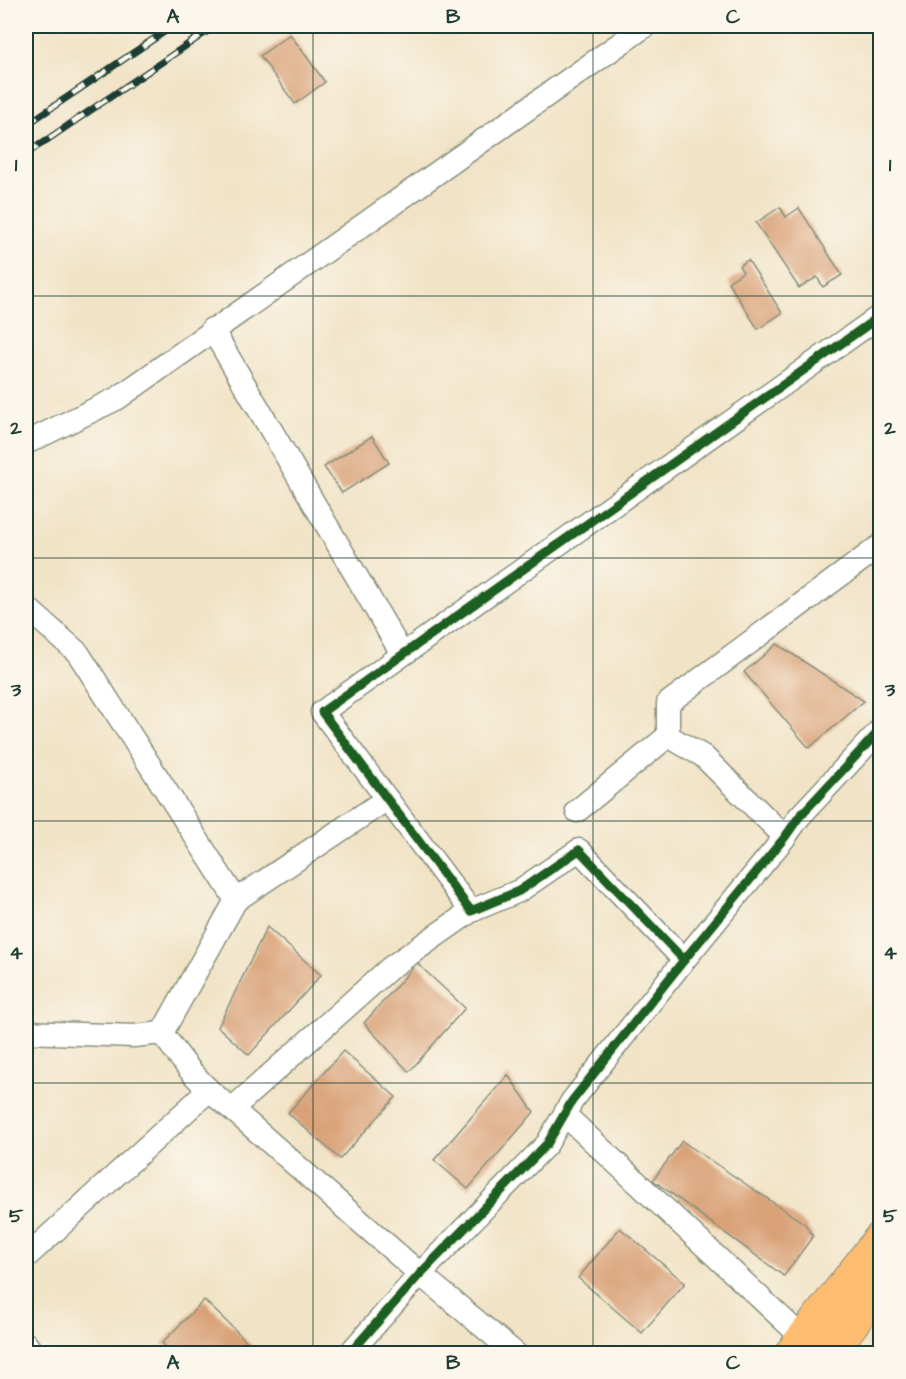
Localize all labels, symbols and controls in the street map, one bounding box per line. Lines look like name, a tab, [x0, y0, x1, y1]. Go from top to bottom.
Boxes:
text: A	[167, 3, 180, 31]
text: B	[446, 3, 461, 31]
text: C	[726, 3, 741, 31]
text: 1	[15, 151, 18, 179]
text: 1	[889, 151, 892, 179]
text: 2	[9, 414, 22, 442]
text: 2	[883, 414, 896, 442]
text: 3	[10, 676, 22, 704]
text: 3	[884, 676, 896, 704]
text: 4	[9, 939, 23, 967]
text: 4	[883, 939, 897, 967]
text: 5	[9, 1202, 24, 1230]
text: 5	[883, 1202, 898, 1230]
text: A	[167, 1349, 180, 1377]
text: B	[446, 1349, 461, 1377]
text: C	[726, 1349, 741, 1377]

